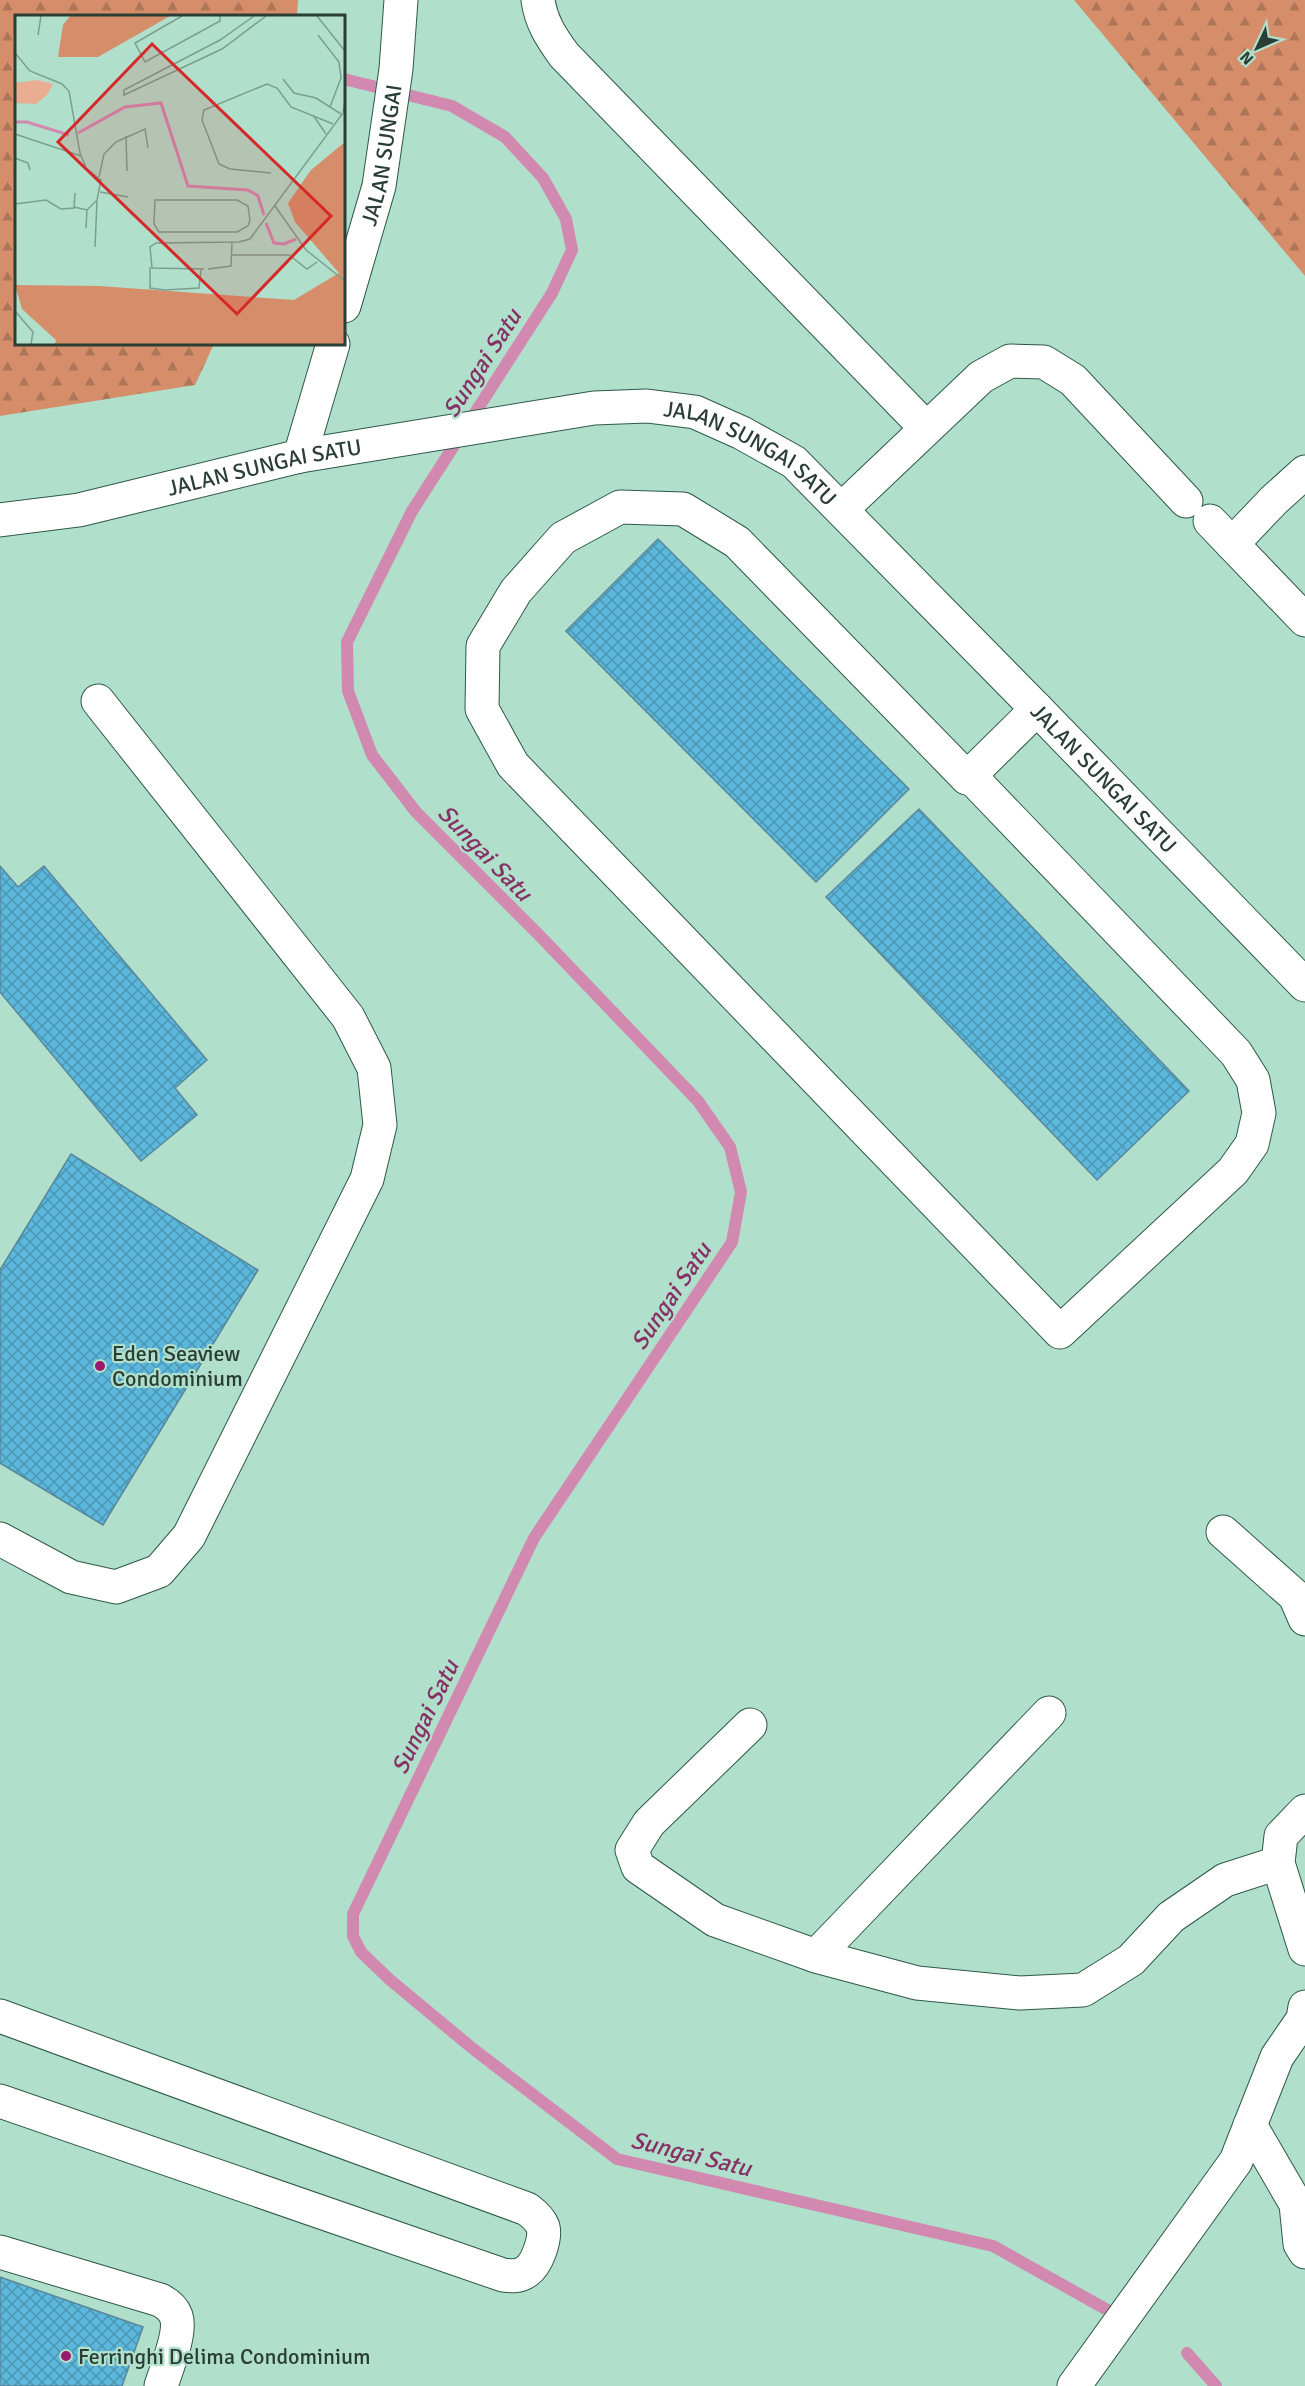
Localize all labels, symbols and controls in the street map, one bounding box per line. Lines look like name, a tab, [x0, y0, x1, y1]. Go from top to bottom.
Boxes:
inset map	[15, 15, 345, 345]
north arrow	[1227, 18, 1287, 78]
text: N	[1236, 47, 1258, 69]
street label: JALAN SUNGAI	[355, 82, 407, 229]
water label: Sungai Satu	[436, 302, 529, 423]
street label: JALAN SUNGAI SATU	[662, 395, 843, 511]
street label: JALAN SUNGAI SATU	[164, 433, 363, 501]
street label: JALAN SUNGAI SATU	[1025, 697, 1183, 858]
water label: Sungai Satu	[431, 798, 540, 909]
water label: Sungai Satu	[624, 1235, 719, 1355]
place label: Eden Seaview Condominium	[112, 1340, 243, 1392]
marker: Eden Seaview Condominium	[93, 1359, 107, 1373]
water label: Sungai Satu	[385, 1653, 466, 1779]
water label: Sungai Satu	[628, 2125, 756, 2184]
place label: Ferringhi Delima Condominium	[78, 2343, 371, 2370]
marker: Ferringhi Delima Condominium	[59, 2349, 73, 2363]

